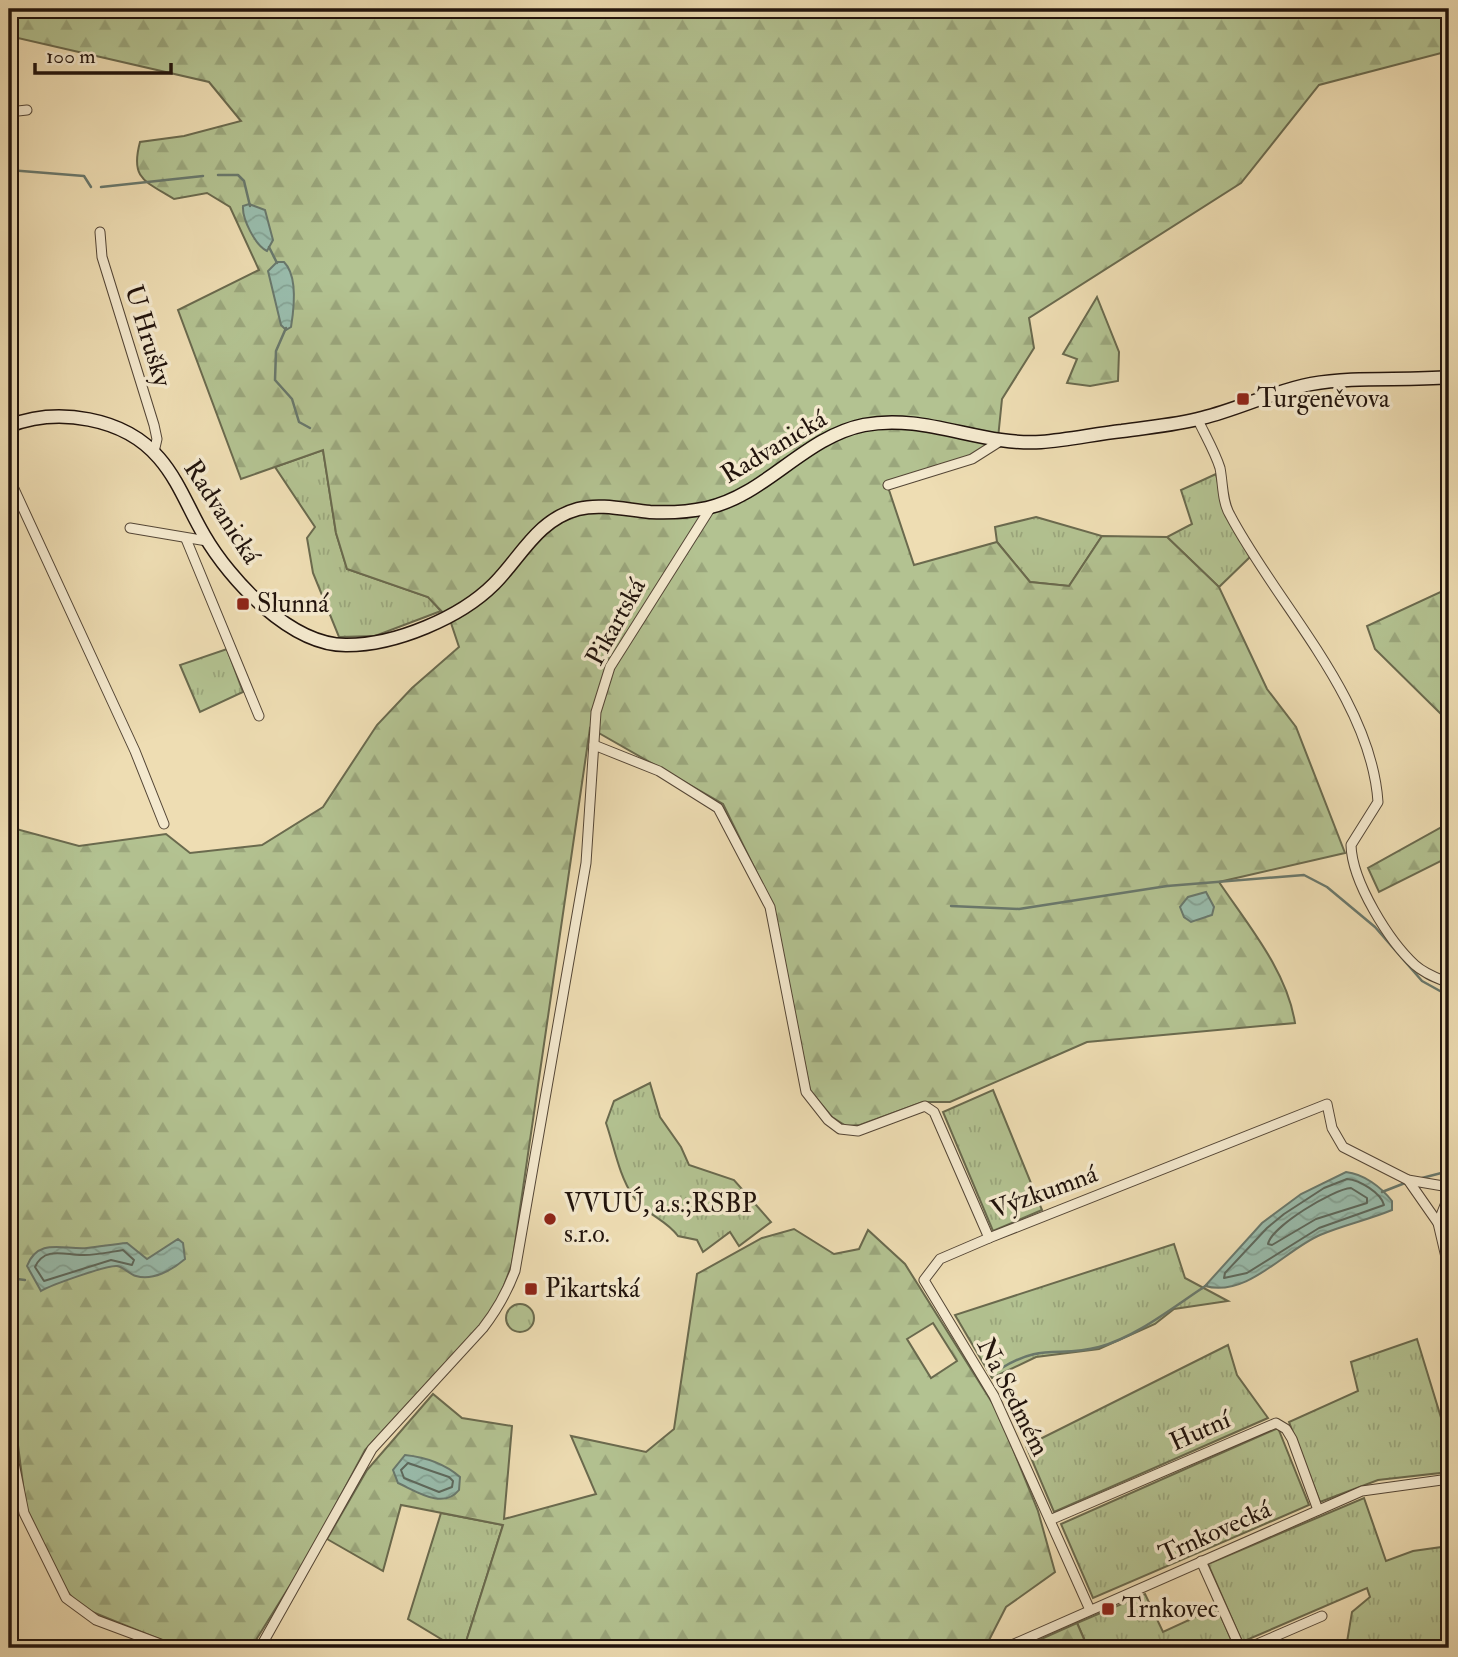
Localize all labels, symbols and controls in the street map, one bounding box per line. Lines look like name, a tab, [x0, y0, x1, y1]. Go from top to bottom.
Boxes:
scale bar	[35, 32, 172, 76]
text: 100 m	[46, 43, 96, 70]
street label: U Hrušky	[117, 281, 179, 391]
place label: Turgeněvova	[1257, 383, 1390, 415]
marker: Turgeněvova	[1235, 391, 1251, 407]
street label: Radvanická	[715, 403, 833, 491]
street label: Radvanická	[177, 454, 268, 570]
street label: Pikartská	[579, 572, 653, 671]
place label: Slunná	[257, 588, 329, 620]
marker: Slunná	[235, 596, 251, 612]
street label: Výzkumná	[986, 1158, 1102, 1226]
place label: VVUÚ, a.s.;RSBP s.r.o.	[564, 1186, 757, 1250]
marker: VVUÚ, a.s.;RSBP s.r.o.	[542, 1211, 558, 1227]
place label: Pikartská	[545, 1273, 640, 1305]
marker: Pikartská	[523, 1281, 539, 1297]
street label: Na Sedmém	[970, 1333, 1056, 1461]
street label: Hutní	[1165, 1403, 1237, 1458]
street label: Trnkovecká	[1154, 1493, 1276, 1571]
place label: Trnkovec	[1122, 1593, 1218, 1625]
marker: Trnkovec	[1100, 1601, 1116, 1617]

